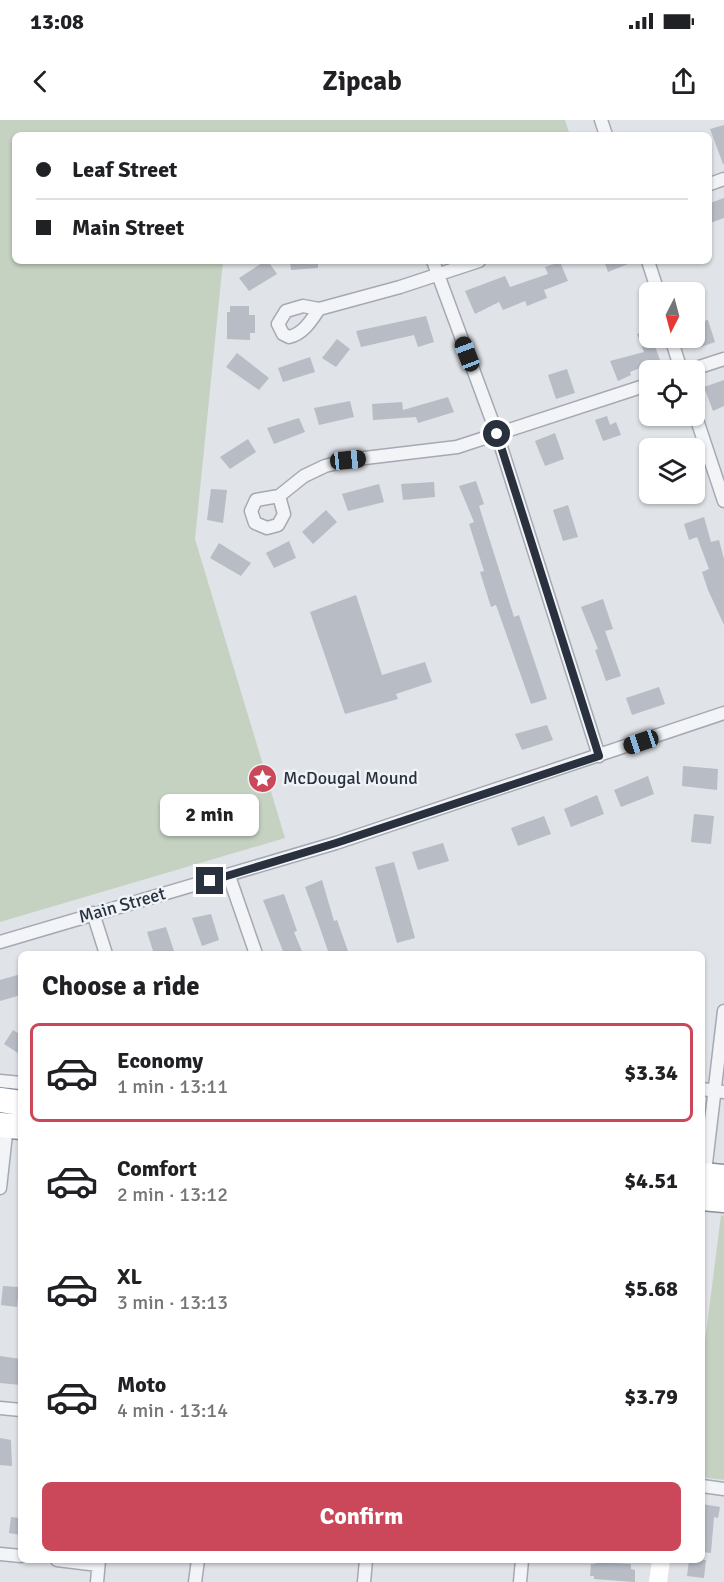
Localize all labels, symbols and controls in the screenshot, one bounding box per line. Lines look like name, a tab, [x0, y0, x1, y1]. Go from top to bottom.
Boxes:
text: 13:08	[30, 8, 84, 35]
icon: back	[24, 65, 57, 98]
text: Zipcab	[322, 65, 402, 98]
icon: share	[667, 65, 700, 98]
text: Leaf Street	[72, 156, 177, 183]
text: Main Street	[72, 214, 184, 241]
north arrow	[639, 282, 705, 348]
map controls	[639, 282, 705, 504]
car	[452, 334, 482, 374]
button: locate	[639, 360, 705, 426]
route start	[483, 420, 510, 447]
button: layers	[639, 438, 705, 504]
car	[329, 449, 367, 471]
car	[621, 728, 661, 756]
place icon: McDougal Mound	[246, 762, 278, 794]
place label: McDougal Mound	[283, 767, 418, 789]
callout: 2 min	[160, 794, 260, 836]
text: 2 min	[185, 802, 234, 827]
route end	[196, 867, 223, 894]
street label: Main Street	[76, 882, 168, 928]
text: Choose a ride	[42, 970, 200, 1003]
icon: car	[45, 1046, 99, 1100]
text: Economy	[117, 1047, 203, 1074]
text: $3.34	[624, 1059, 678, 1086]
text: 1 min · 13:11	[117, 1074, 228, 1099]
icon: car	[45, 1154, 99, 1208]
text: Comfort	[117, 1155, 197, 1182]
text: $4.51	[624, 1167, 678, 1194]
text: 2 min · 13:12	[117, 1182, 228, 1207]
icon: car	[45, 1262, 99, 1316]
text: XL	[117, 1263, 142, 1290]
text: $5.68	[624, 1275, 678, 1302]
text: 3 min · 13:13	[117, 1290, 228, 1315]
icon: car	[45, 1370, 99, 1424]
text: Moto	[117, 1371, 166, 1398]
text: $3.79	[624, 1383, 678, 1410]
text: 4 min · 13:14	[117, 1398, 228, 1423]
button: Confirm	[42, 1482, 681, 1551]

